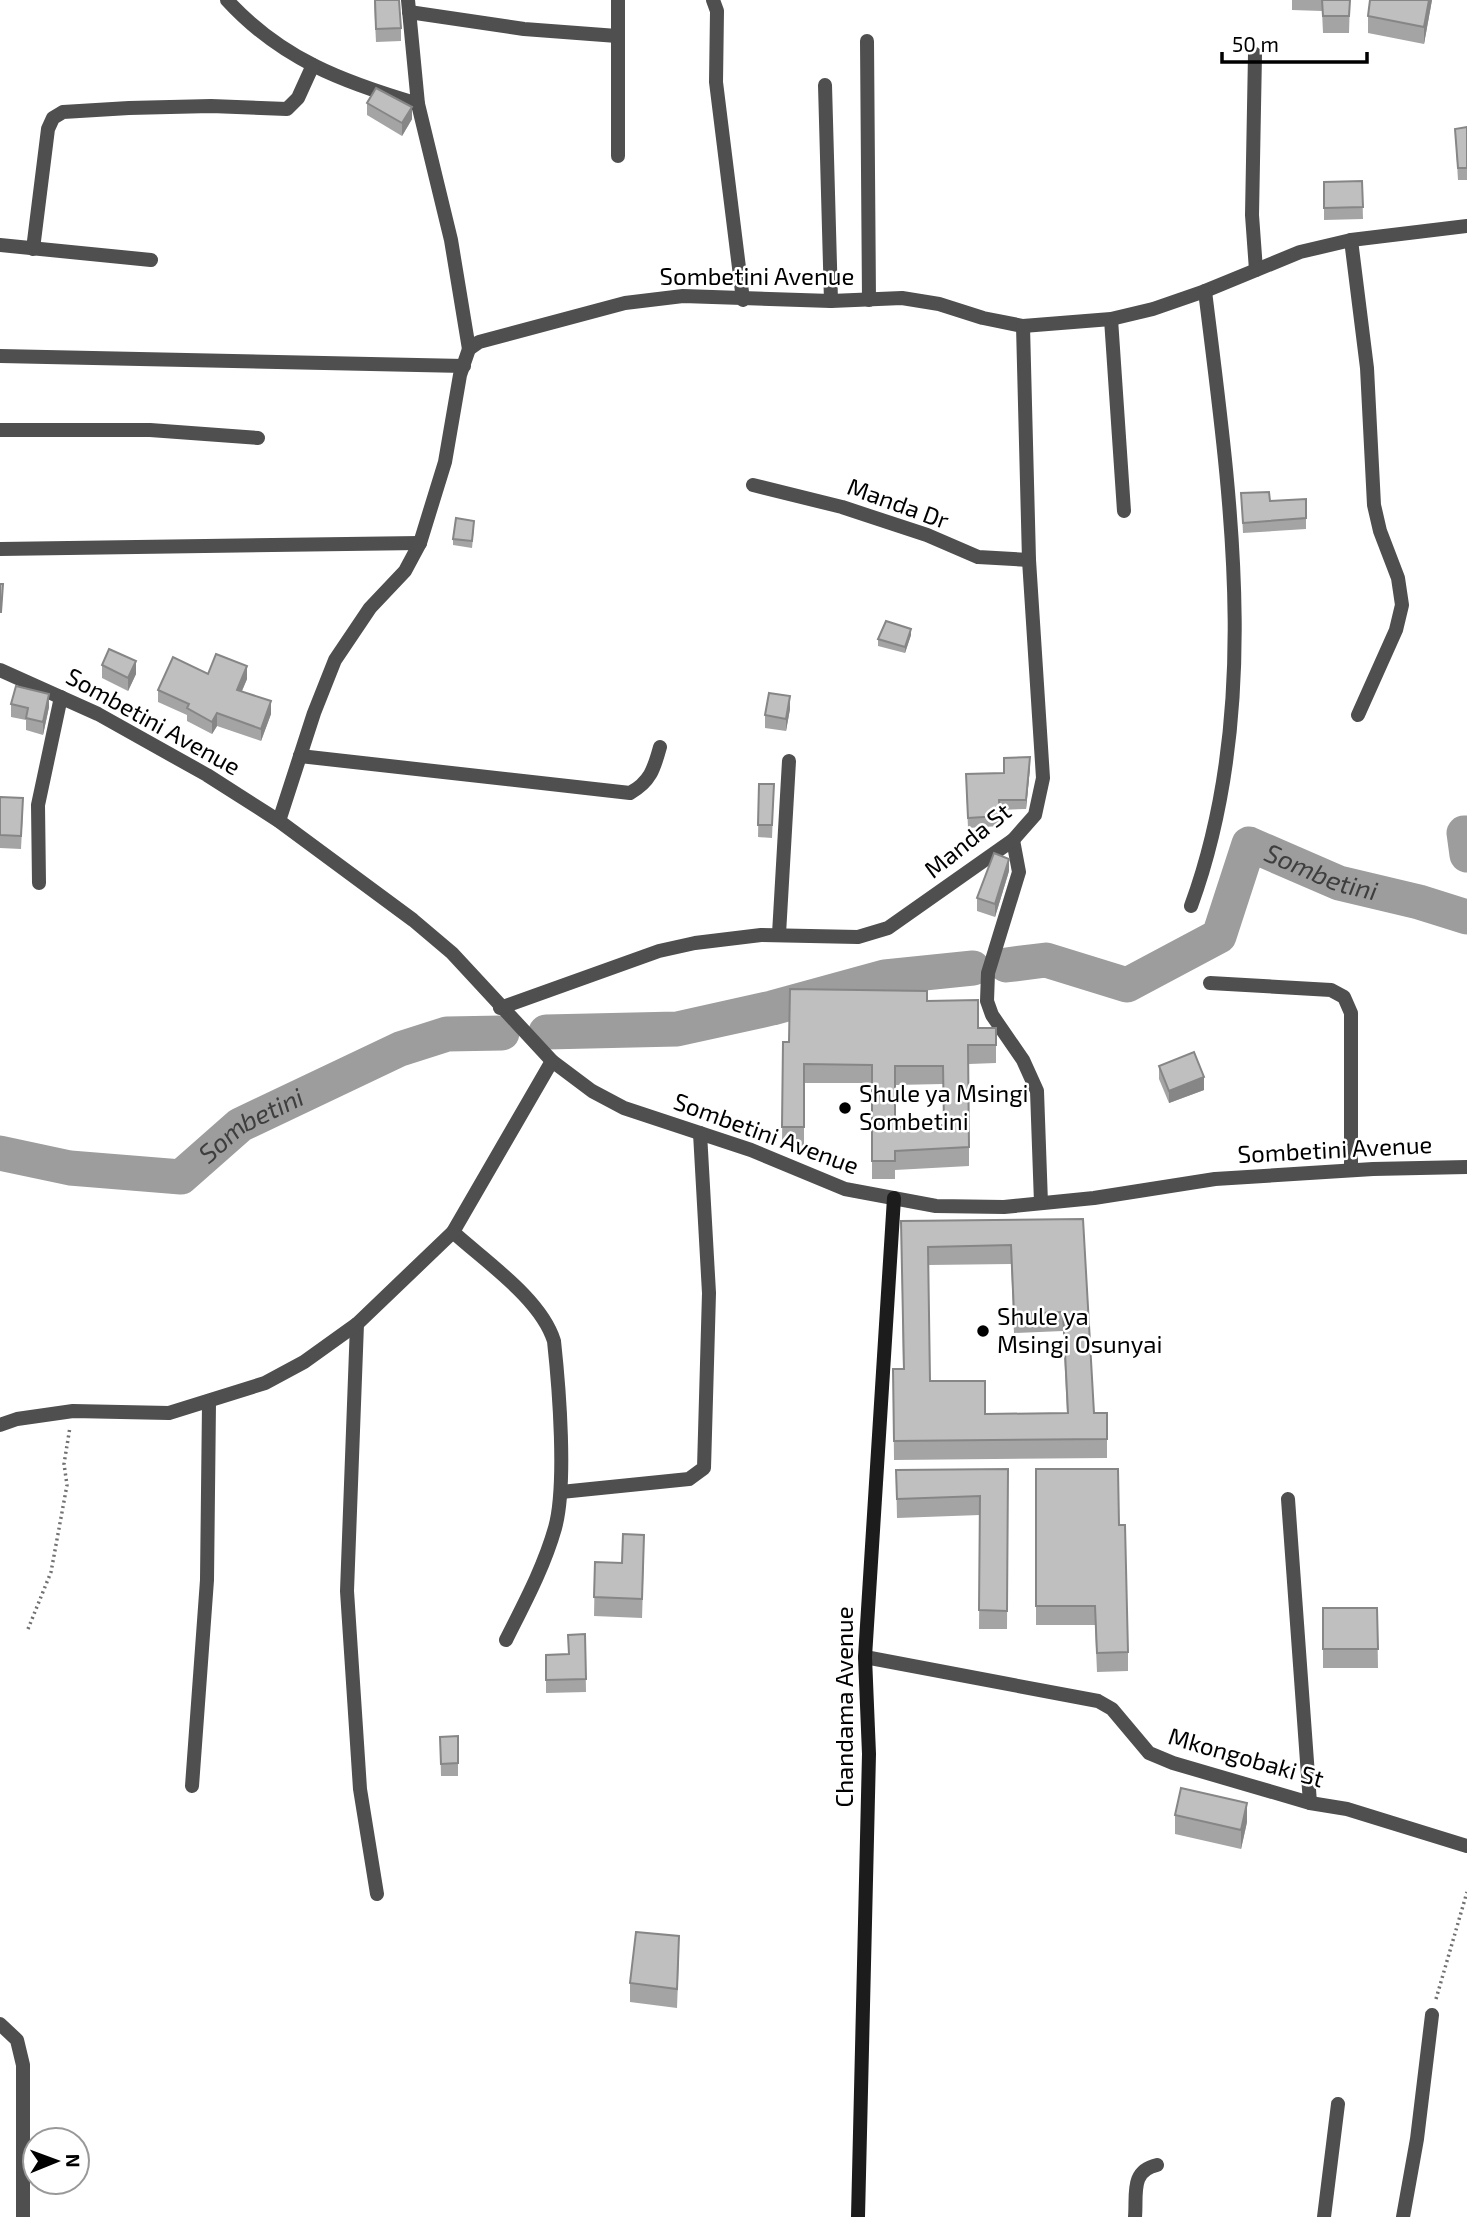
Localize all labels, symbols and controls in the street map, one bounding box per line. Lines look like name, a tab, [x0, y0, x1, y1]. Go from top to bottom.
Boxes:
scale bar	[1222, 21, 1367, 65]
text: 50 m	[1232, 31, 1279, 56]
street label: Sombetini Avenue	[660, 261, 854, 290]
street label: Manda Dr	[844, 471, 954, 534]
street label: Sombetini Avenue	[61, 661, 246, 781]
street label: Manda St	[918, 796, 1016, 883]
water label: Sombetini	[1261, 836, 1381, 906]
place label: Shule ya Msingi Sombetini	[859, 1078, 1029, 1135]
water label: Sombetini	[191, 1080, 308, 1168]
street label: Sombetini Avenue	[670, 1086, 863, 1180]
marker: Shule ya Msingi Sombetini	[837, 1100, 853, 1116]
street label: Sombetini Avenue	[1237, 1129, 1433, 1168]
place label: Shule ya Msingi Osunyai	[997, 1301, 1162, 1358]
marker: Shule ya Msingi Osunyai	[975, 1323, 991, 1339]
street label: Chandama Avenue	[829, 1606, 858, 1808]
street label: Mkongobaki St	[1165, 1721, 1327, 1793]
north arrow	[21, 2126, 91, 2196]
text: N	[62, 2154, 85, 2168]

